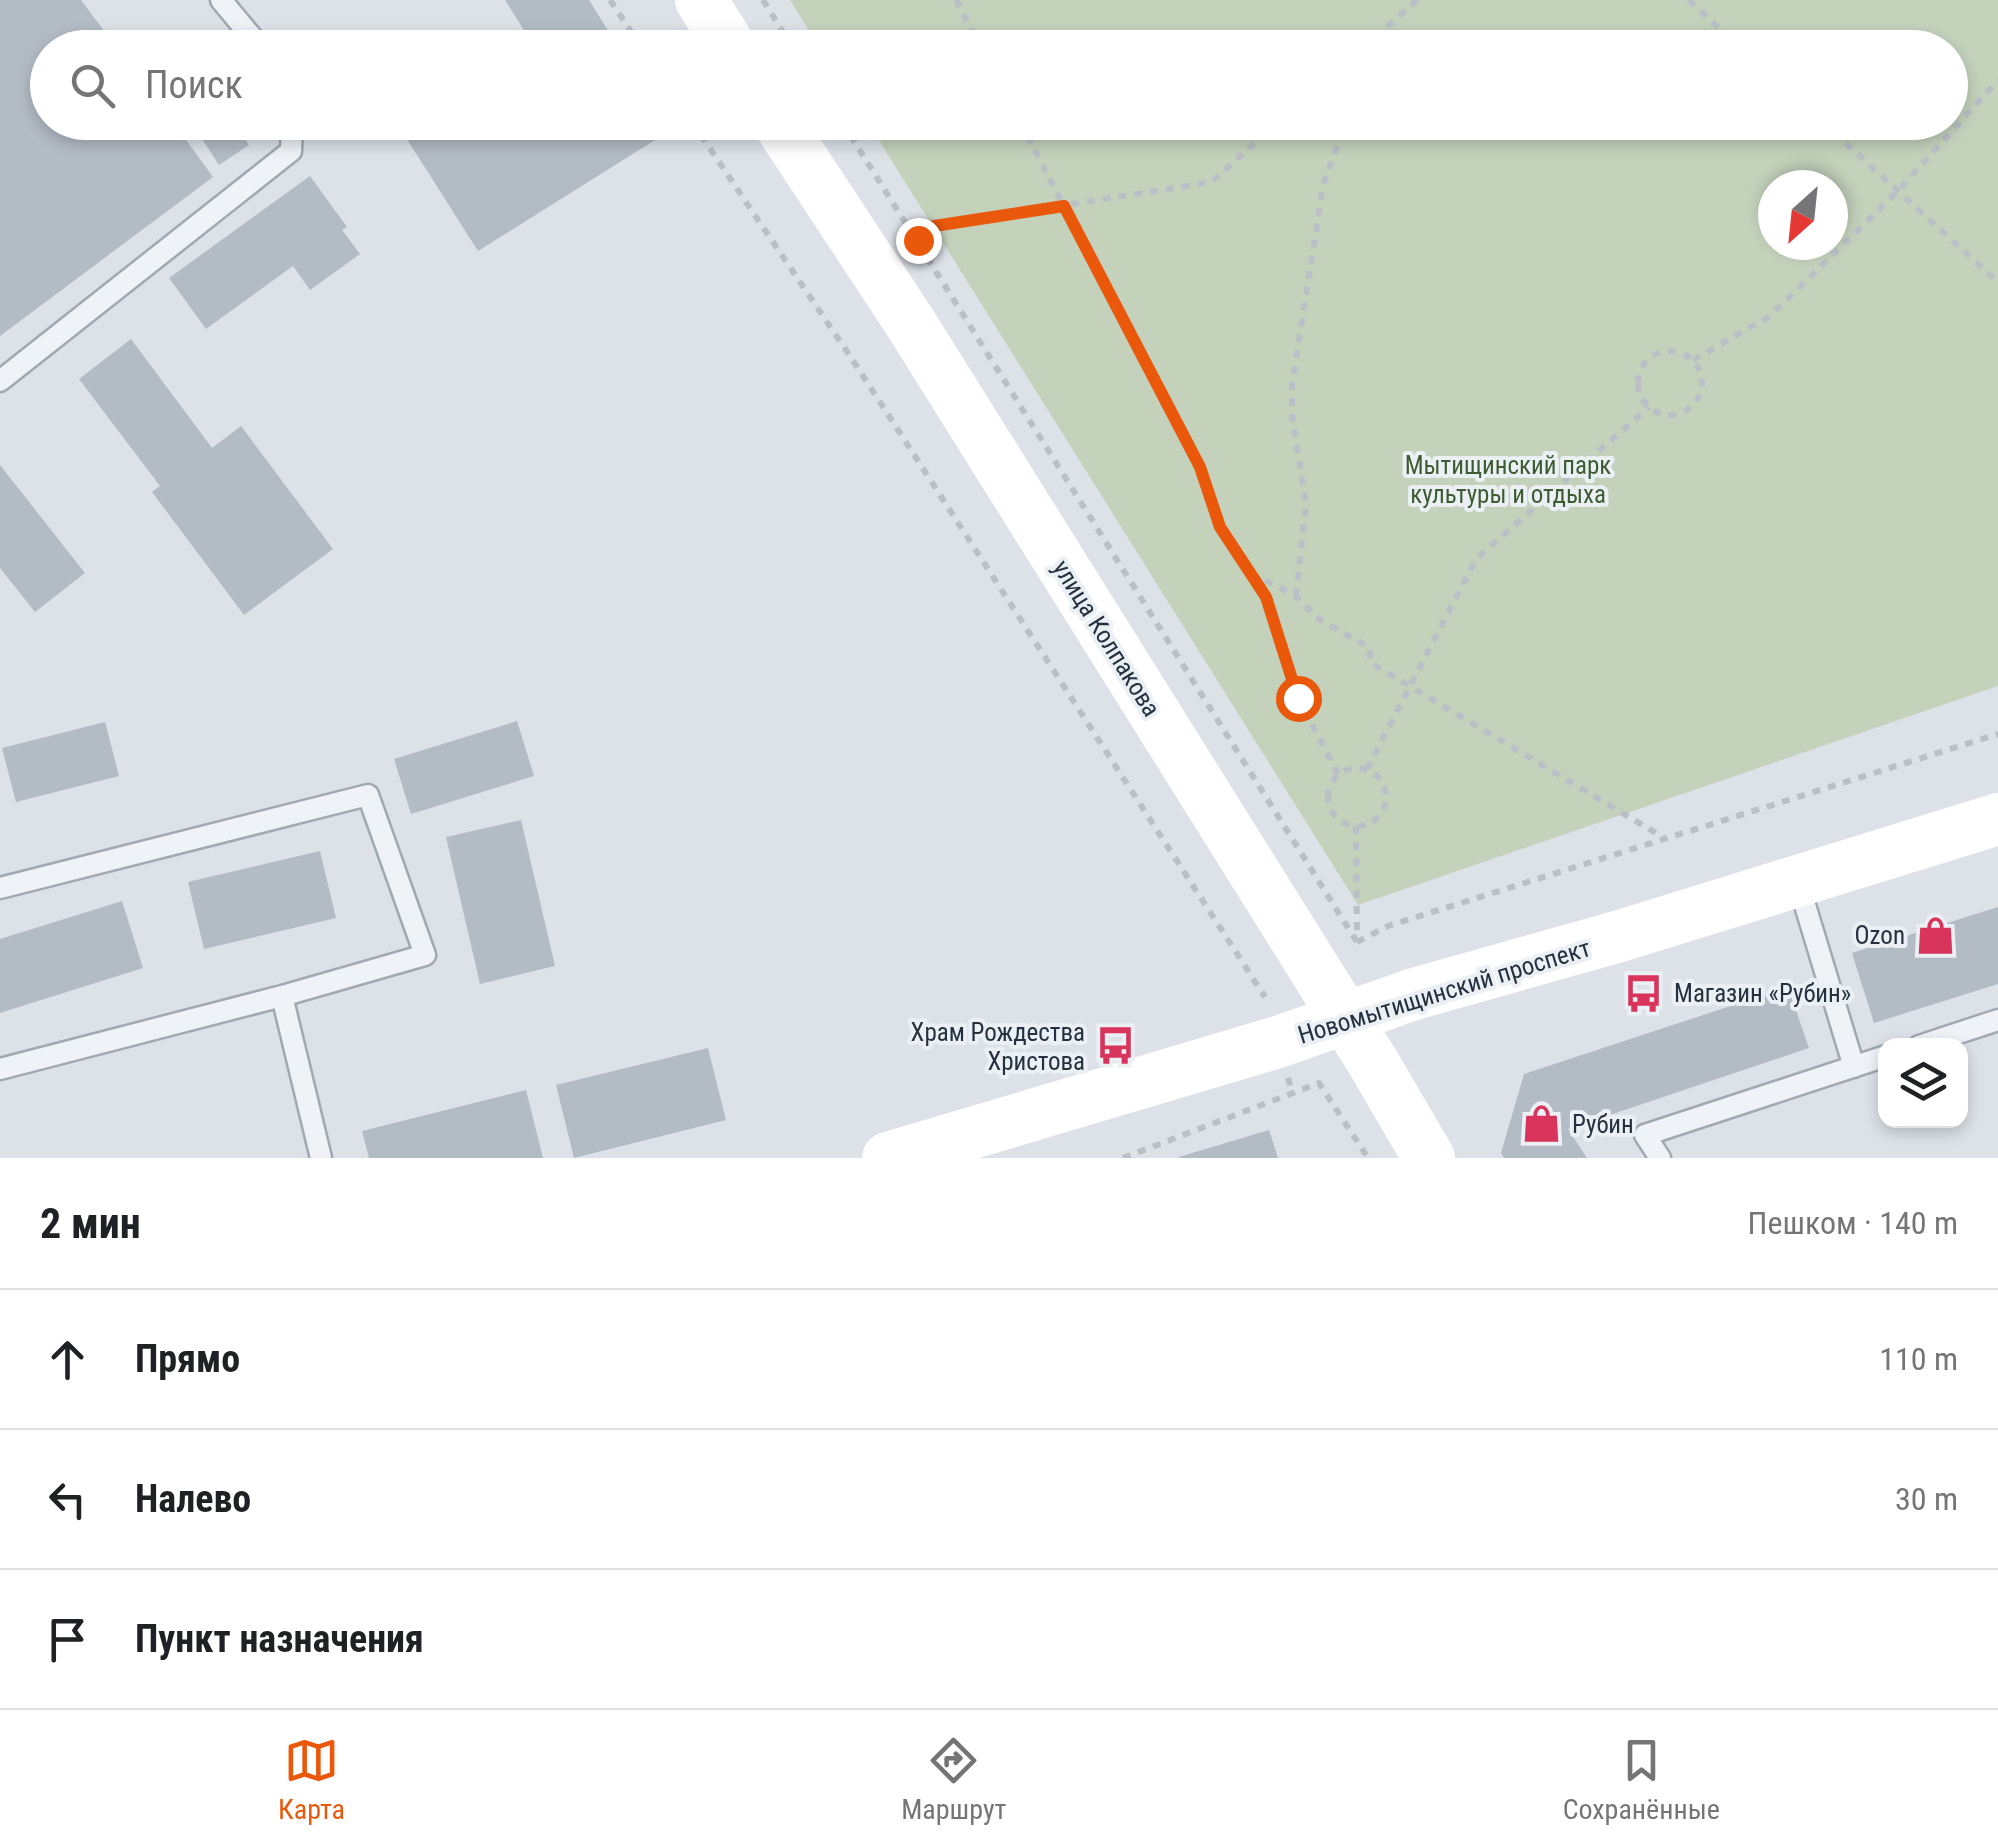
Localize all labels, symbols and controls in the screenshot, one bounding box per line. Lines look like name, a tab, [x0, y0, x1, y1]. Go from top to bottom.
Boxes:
search box	[30, 30, 1968, 140]
icon: search	[65, 58, 120, 113]
text: Поиск	[145, 63, 243, 107]
north arrow	[1758, 170, 1848, 260]
route end	[896, 218, 942, 264]
park label: Мытищинский парк культуры и отдыха	[1405, 451, 1611, 509]
street label: улица Колпакова	[1047, 555, 1166, 722]
route start	[1276, 676, 1322, 722]
shop icon: Ozon	[1914, 914, 1956, 956]
place label: Ozon	[1855, 921, 1905, 950]
street label: Новомытищинский проспект	[1294, 933, 1594, 1050]
bus stop icon: Магазин «Рубин»	[1623, 972, 1665, 1014]
place label: Магазин «Рубин»	[1674, 979, 1851, 1008]
place label: Храм Рождества Христова	[911, 1018, 1085, 1076]
bus stop icon: Храм Рождества Христова	[1094, 1025, 1136, 1067]
map controls	[1878, 1038, 1968, 1128]
button: layers	[1878, 1038, 1968, 1128]
shop icon: Рубин	[1521, 1103, 1563, 1145]
place label: Рубин	[1572, 1110, 1634, 1139]
text: 2 мин	[40, 1199, 141, 1248]
text: Пешком · 140 m	[1748, 1204, 1958, 1242]
icon: ahead	[40, 1332, 95, 1387]
text: Прямо	[135, 1337, 240, 1381]
text: 110 m	[1879, 1340, 1958, 1378]
icon: left	[40, 1472, 95, 1527]
text: Налево	[135, 1477, 251, 1521]
text: 30 m	[1895, 1480, 1958, 1518]
icon: arrive	[40, 1612, 95, 1667]
text: Пункт назначения	[135, 1617, 424, 1661]
tab: Карта	[278, 1733, 345, 1826]
tab: Маршрут	[901, 1733, 1007, 1826]
tab: Сохранённые	[1563, 1733, 1720, 1826]

